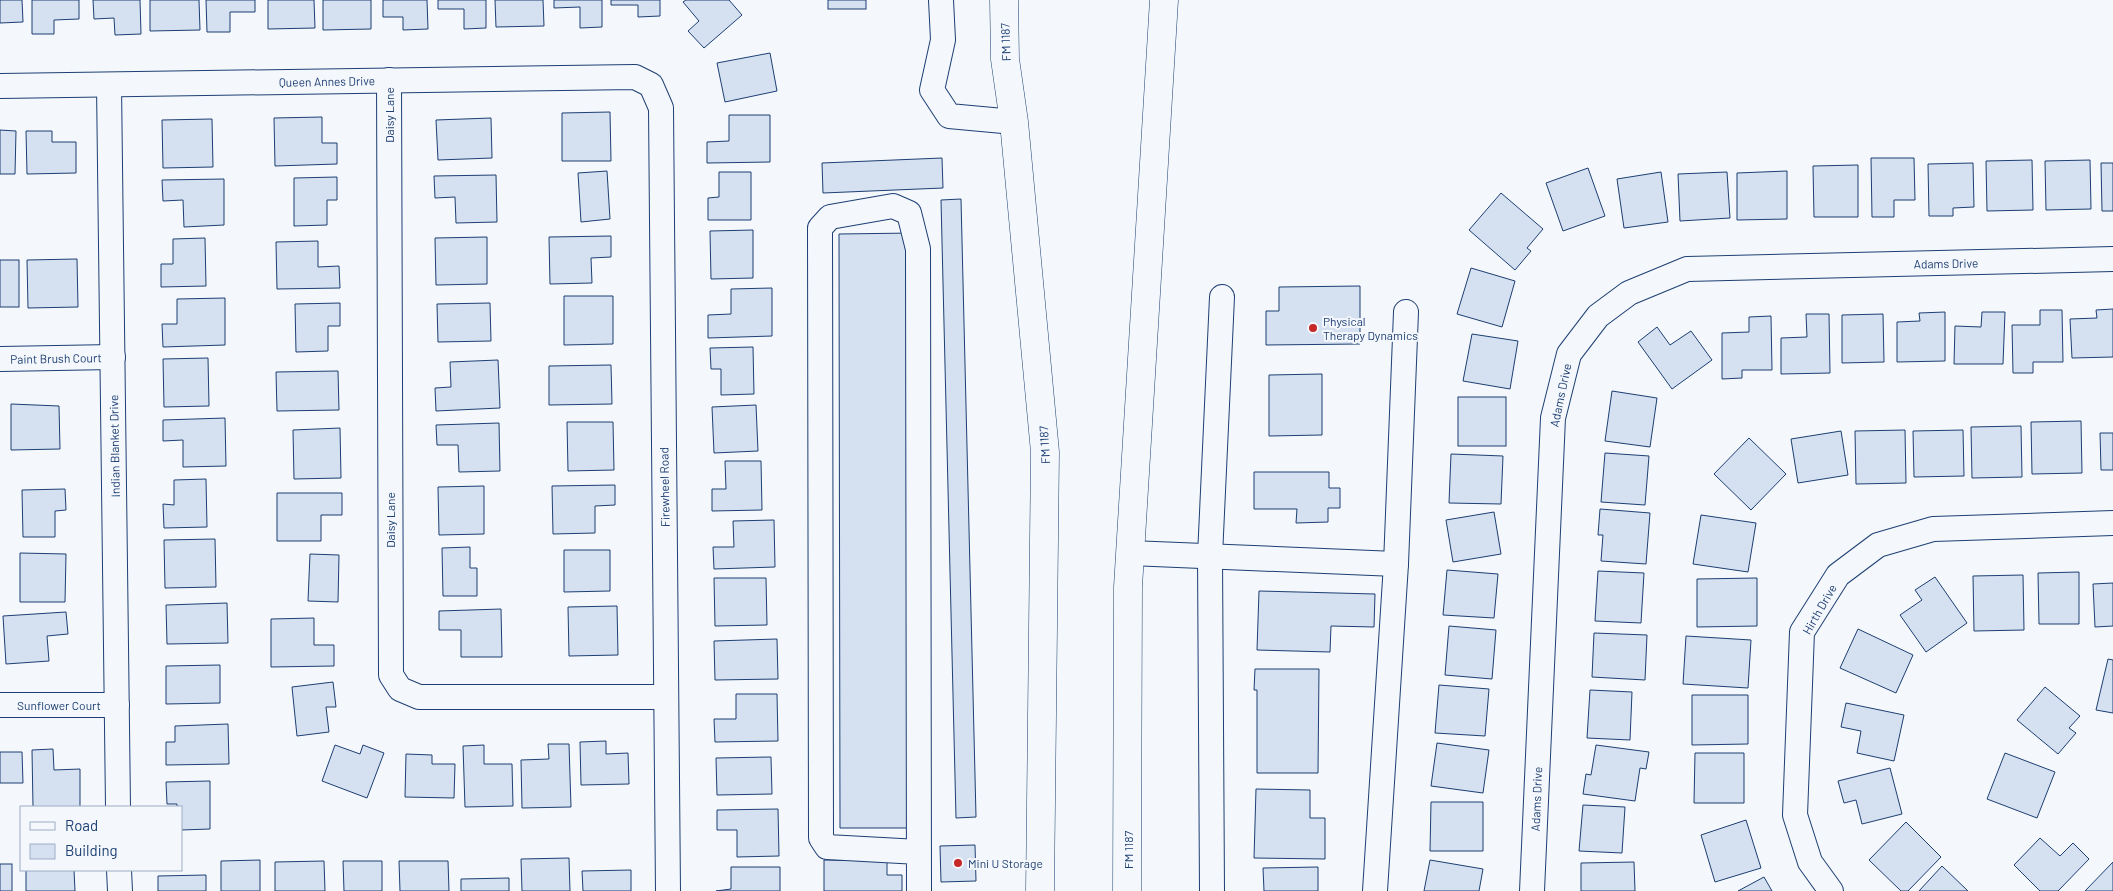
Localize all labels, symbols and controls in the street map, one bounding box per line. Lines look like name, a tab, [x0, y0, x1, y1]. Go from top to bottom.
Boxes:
street label: FM 1187	[997, 22, 1013, 61]
street label: Queen Annes Drive	[279, 73, 375, 89]
street label: Daisy Lane	[382, 87, 396, 143]
street label: Adams Drive	[1914, 255, 1978, 271]
place label: Physical Therapy Dynamics	[1323, 314, 1418, 342]
marker: Physical Therapy Dynamics	[1307, 322, 1319, 334]
street label: Paint Brush Court	[10, 350, 102, 366]
street label: Adams Drive	[1546, 362, 1574, 428]
street label: Indian Blanket Drive	[106, 395, 122, 497]
street label: FM 1187	[1036, 425, 1052, 464]
street label: Firewheel Road	[656, 447, 672, 527]
street label: Daisy Lane	[383, 492, 397, 548]
street label: Hirth Drive	[1799, 582, 1839, 636]
street label: Sunflower Court	[17, 698, 101, 712]
street label: Adams Drive	[1528, 766, 1544, 832]
legend	[20, 806, 182, 871]
text: Road	[65, 816, 98, 834]
street label: FM 1187	[1121, 831, 1135, 869]
text: Building	[65, 841, 118, 859]
place label: Mini U Storage	[968, 856, 1043, 870]
marker: Mini U Storage	[952, 857, 964, 869]

